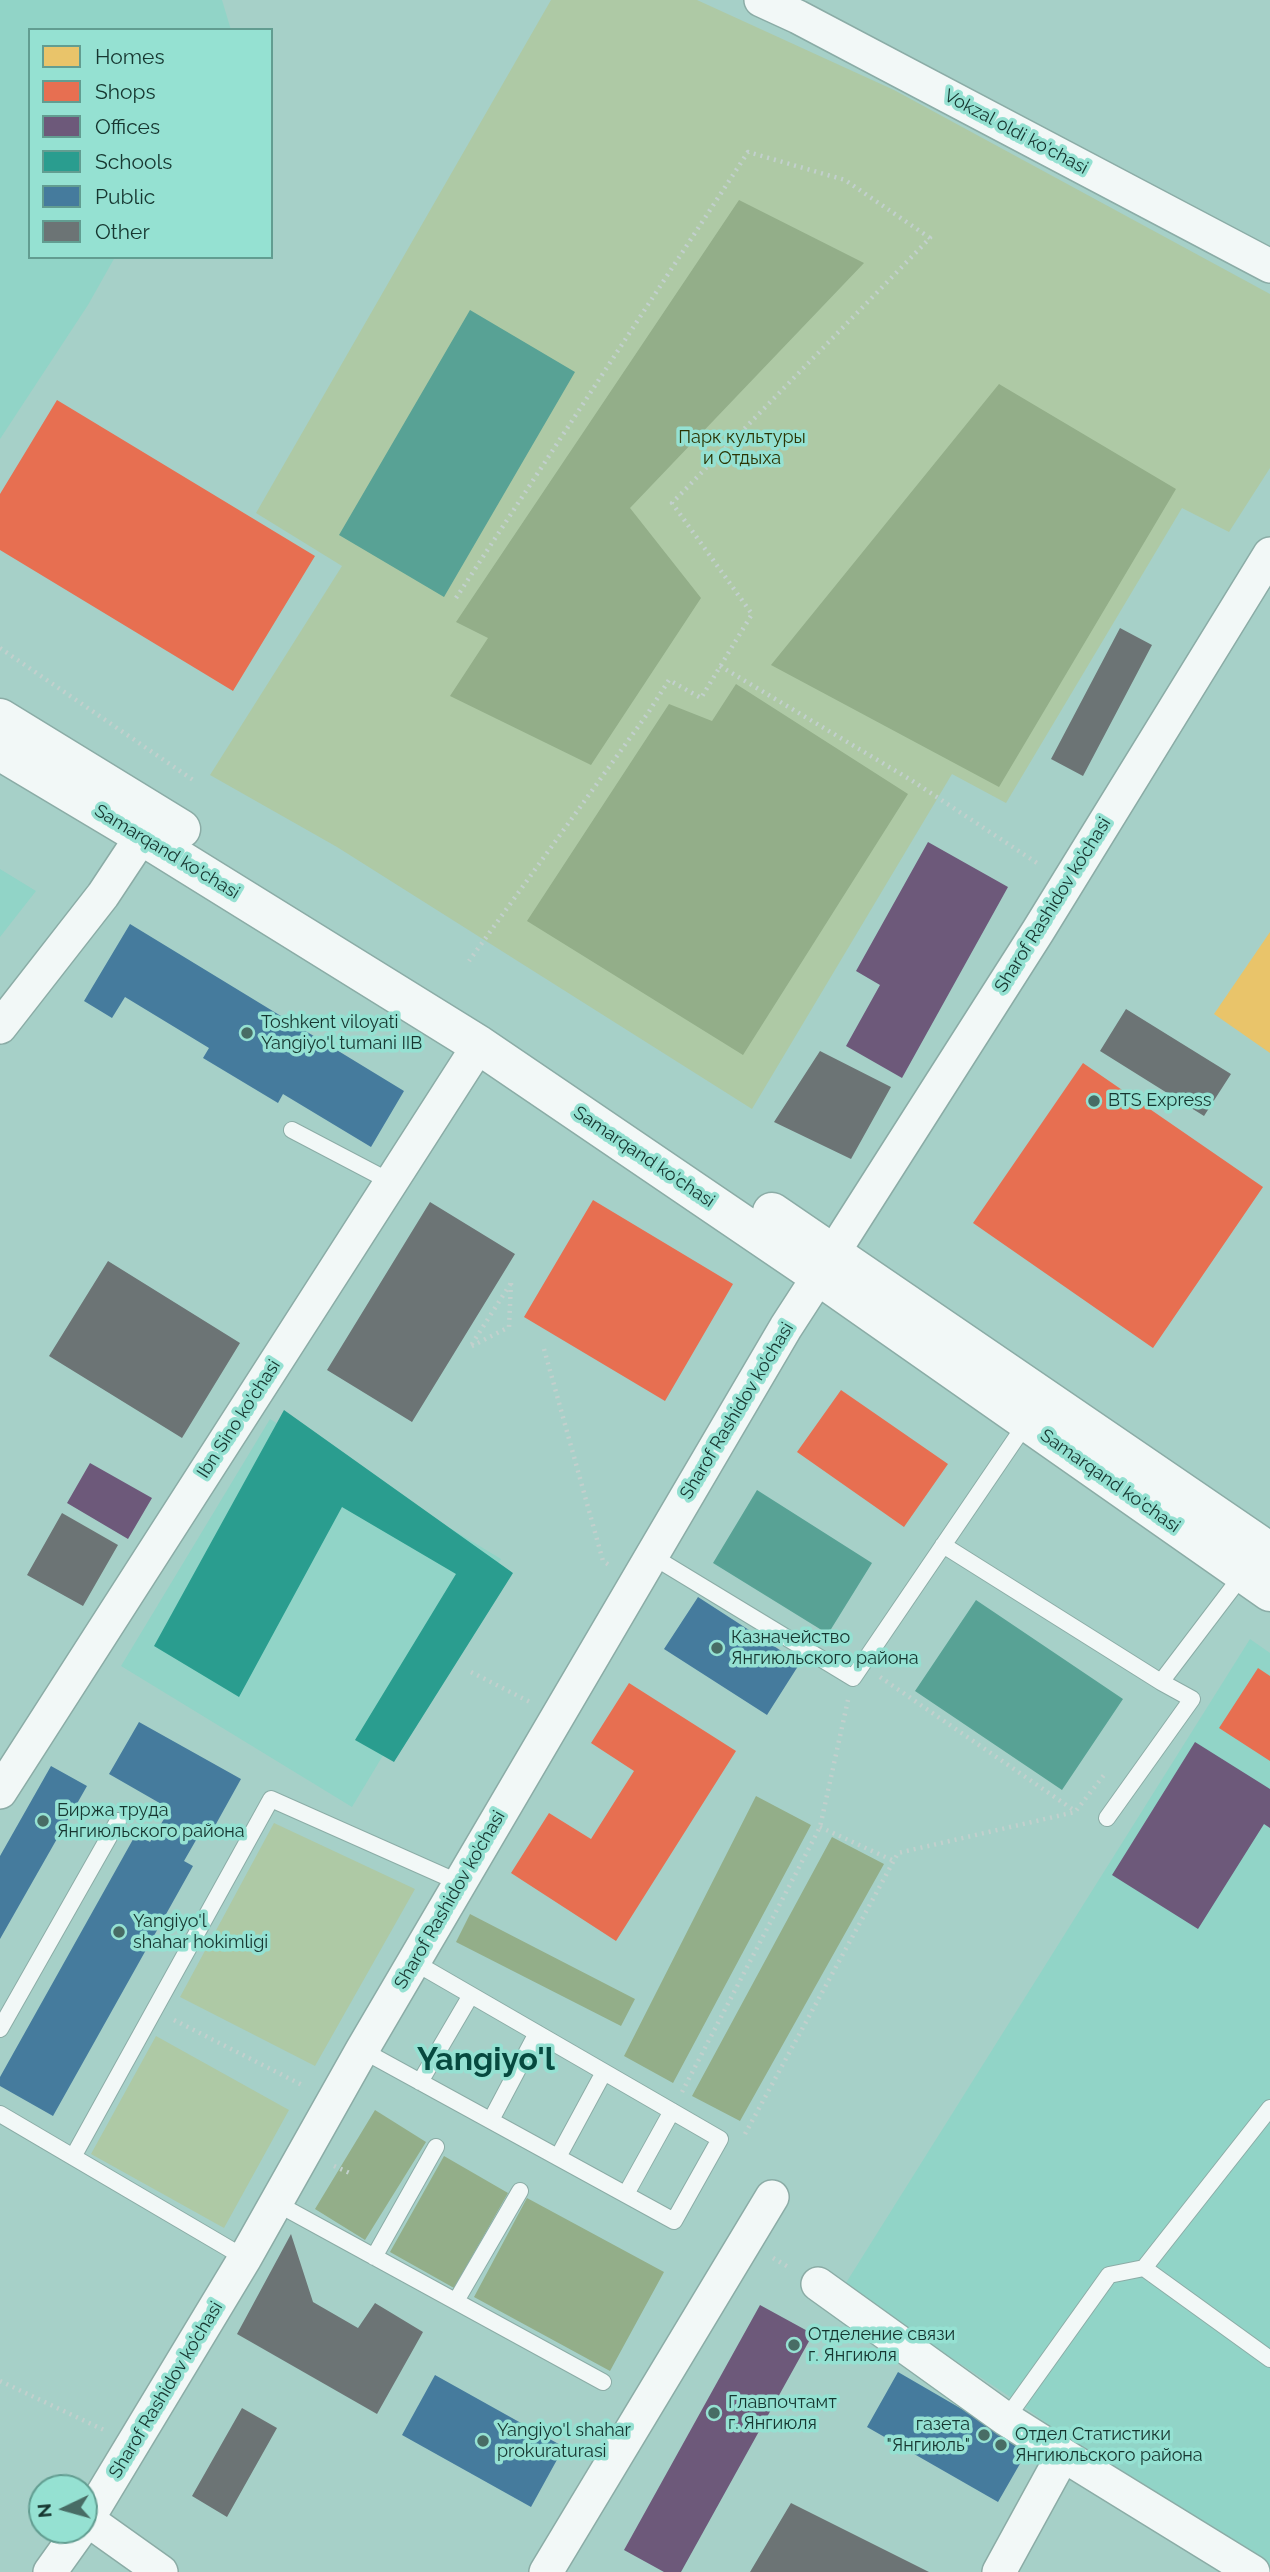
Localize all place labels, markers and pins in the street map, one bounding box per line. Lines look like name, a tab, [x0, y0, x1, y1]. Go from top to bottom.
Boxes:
place label: Toshkent viloyati Yangiyo'l tumani IIB	[261, 1012, 422, 1054]
marker: Toshkent viloyati Yangiyo'l tumani IIB	[239, 1025, 255, 1041]
place label: BTS Express	[1108, 1090, 1211, 1112]
marker: BTS Express	[1086, 1093, 1102, 1109]
place label: Казначейство Янгиюльского района	[731, 1627, 919, 1670]
marker: Казначейство Янгиюльского района	[709, 1640, 725, 1656]
place label: Биржа труда Янгиюльского района	[57, 1800, 245, 1842]
marker: Биржа труда Янгиюльского района	[35, 1813, 51, 1829]
place label: Yangiyo'l shahar hokimligi	[133, 1911, 268, 1954]
marker: Yangiyo'l shahar hokimligi	[111, 1924, 127, 1940]
place label: Отделение связи г. Янгиюля	[808, 2324, 955, 2366]
marker: Отделение связи г. Янгиюля	[786, 2337, 802, 2353]
place label: Главпочтамт г. Янгиюля	[728, 2392, 837, 2434]
marker: Главпочтамт г. Янгиюля	[706, 2405, 722, 2421]
place label: газета "Янгиюль"	[887, 2414, 970, 2456]
place label: Yangiyo'l shahar prokuraturasi	[497, 2420, 631, 2462]
place label: Отдел Статистики Янгиюльского района	[1015, 2424, 1203, 2466]
marker: газета "Янгиюль"	[976, 2427, 992, 2443]
marker: Yangiyo'l shahar prokuraturasi	[475, 2433, 491, 2449]
marker: Отдел Статистики Янгиюльского района	[993, 2437, 1009, 2453]

